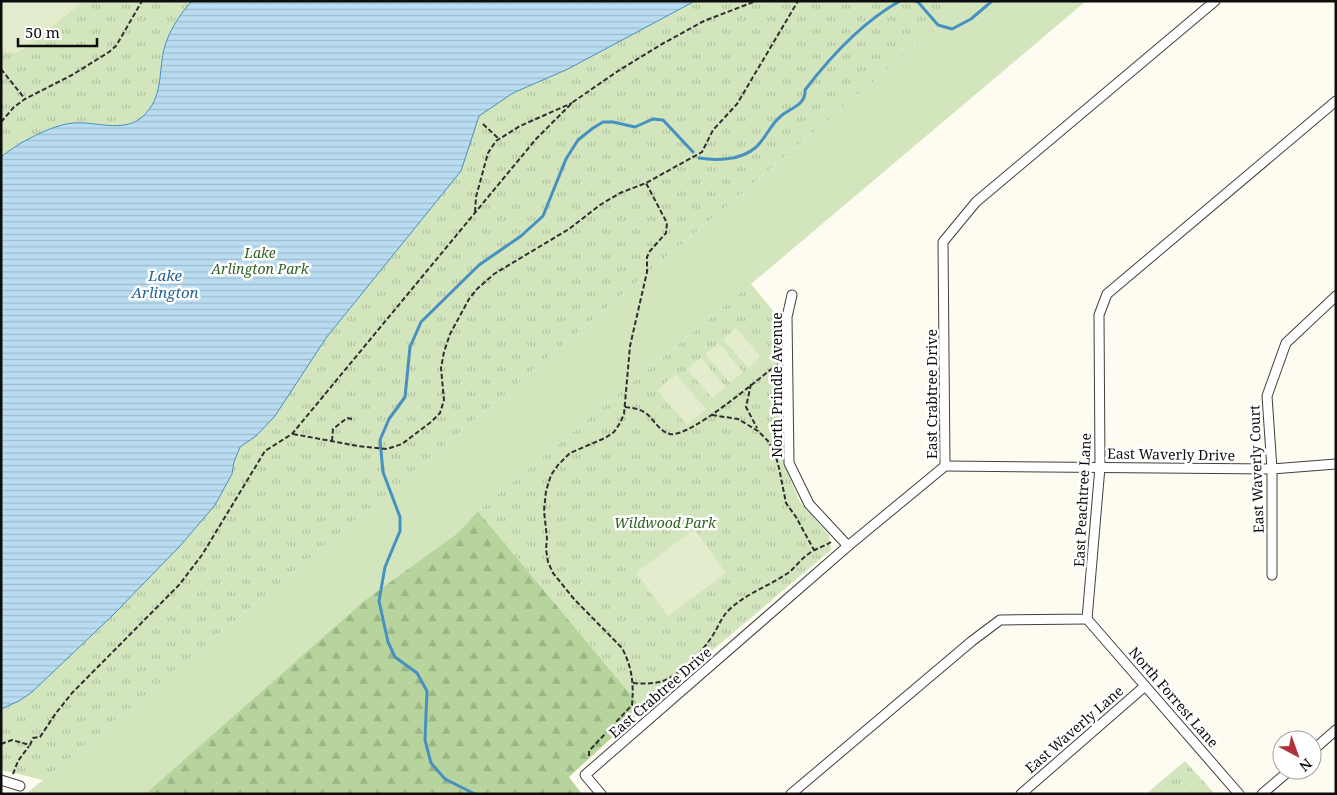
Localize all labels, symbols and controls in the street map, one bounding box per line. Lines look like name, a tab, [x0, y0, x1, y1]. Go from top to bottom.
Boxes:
scale bar	[18, 15, 96, 47]
text: 50 m	[25, 22, 60, 42]
park label: Lake Arlington Park	[210, 243, 310, 278]
water label: Lake Arlington	[130, 265, 199, 302]
street label: North Prindle Avenue	[767, 312, 786, 458]
street label: East Crabtree Drive	[922, 329, 941, 459]
street label: East Waverly Court	[1244, 405, 1268, 533]
street label: East Peachtree Lane	[1069, 432, 1095, 568]
street label: East Waverly Drive	[1107, 443, 1235, 465]
park label: Wildwood Park	[614, 513, 717, 532]
street label: East Crabtree Drive	[605, 642, 715, 742]
street label: North Forrest Lane	[1125, 643, 1223, 751]
street label: East Waverly Lane	[1021, 681, 1127, 777]
north arrow	[1272, 730, 1322, 780]
text: N	[1295, 754, 1316, 776]

